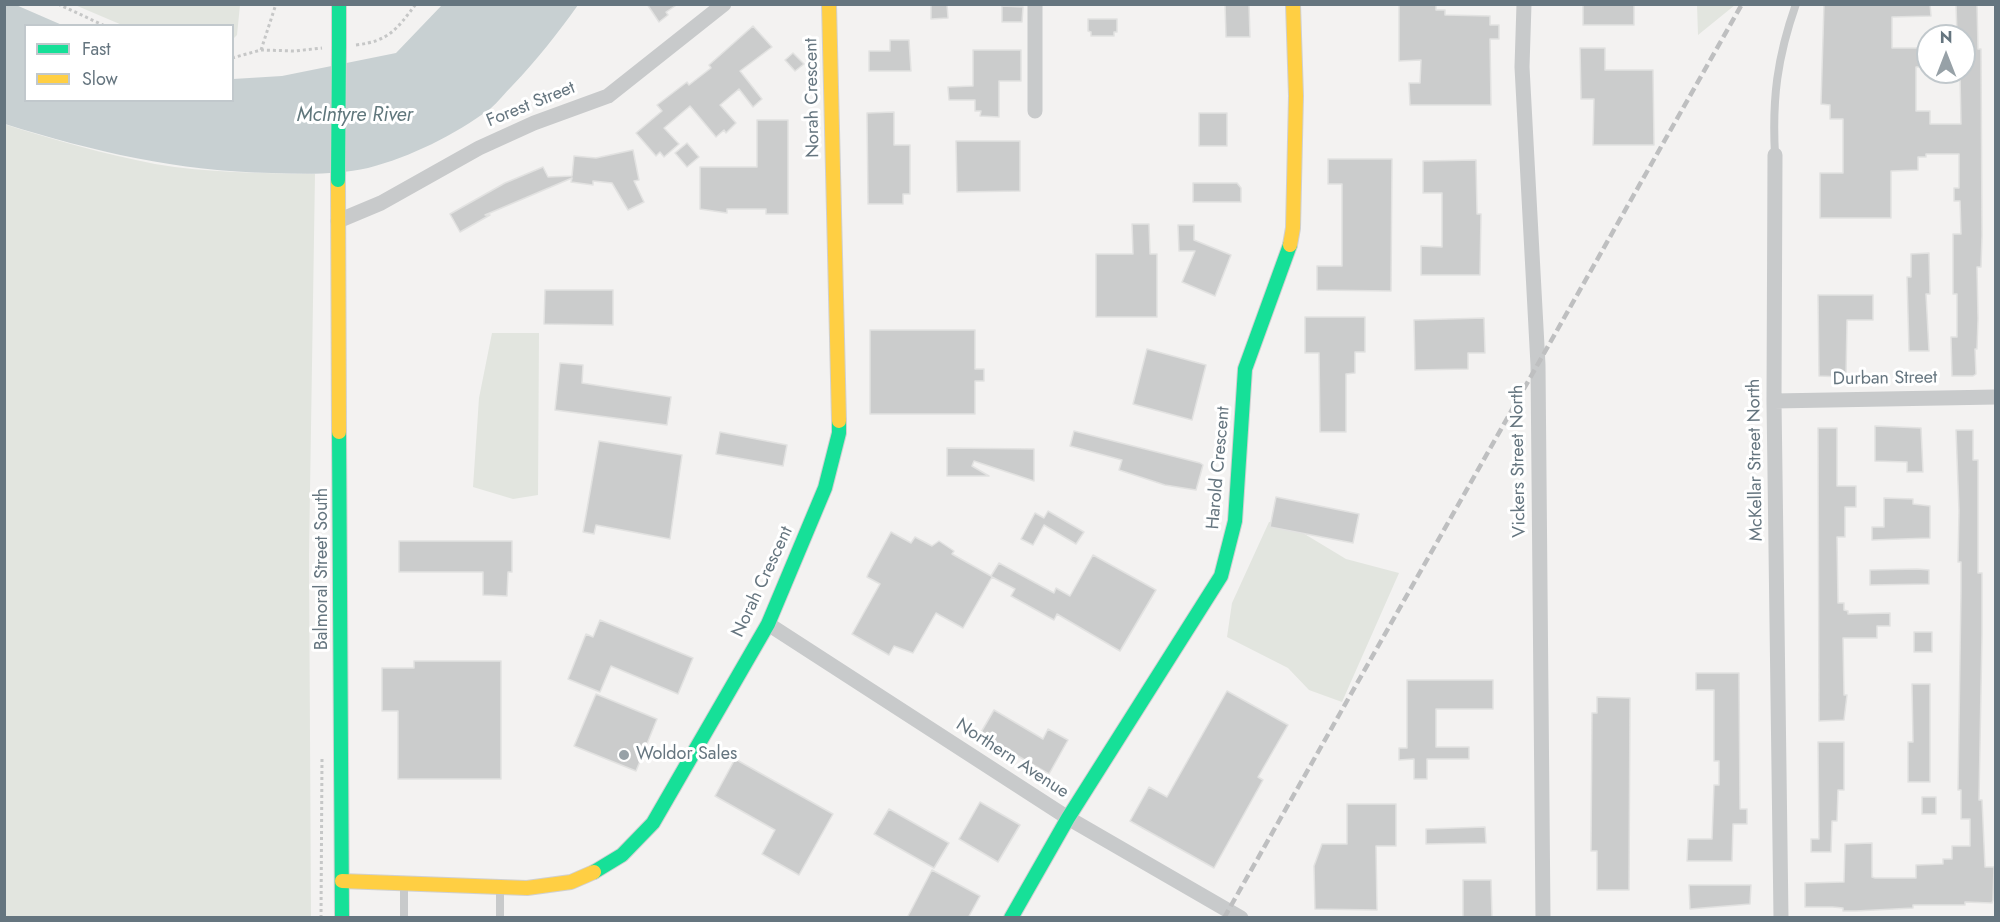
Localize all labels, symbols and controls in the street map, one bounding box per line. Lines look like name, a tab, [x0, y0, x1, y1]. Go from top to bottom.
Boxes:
legend	[24, 24, 234, 102]
north arrow	[1916, 24, 1976, 84]
text: N	[1940, 26, 1952, 49]
text: Fast	[82, 36, 111, 62]
street label: Norah Crescent	[801, 38, 825, 158]
text: Slow	[82, 66, 118, 92]
street label: Forest Street	[484, 77, 578, 133]
water label: McIntyre River	[297, 104, 413, 128]
street label: Durban Street	[1833, 367, 1937, 391]
street label: McKellar Street North	[1744, 378, 1768, 542]
street label: Vickers Street North	[1507, 384, 1531, 538]
street label: Harold Crescent	[1203, 406, 1235, 530]
street label: Balmoral Street South	[312, 488, 334, 650]
street label: Norah Crescent	[728, 523, 798, 641]
street label: Northern Avenue	[952, 715, 1072, 803]
place label: Woldor Sales	[636, 744, 737, 766]
marker: Woldor Sales	[617, 748, 631, 762]

